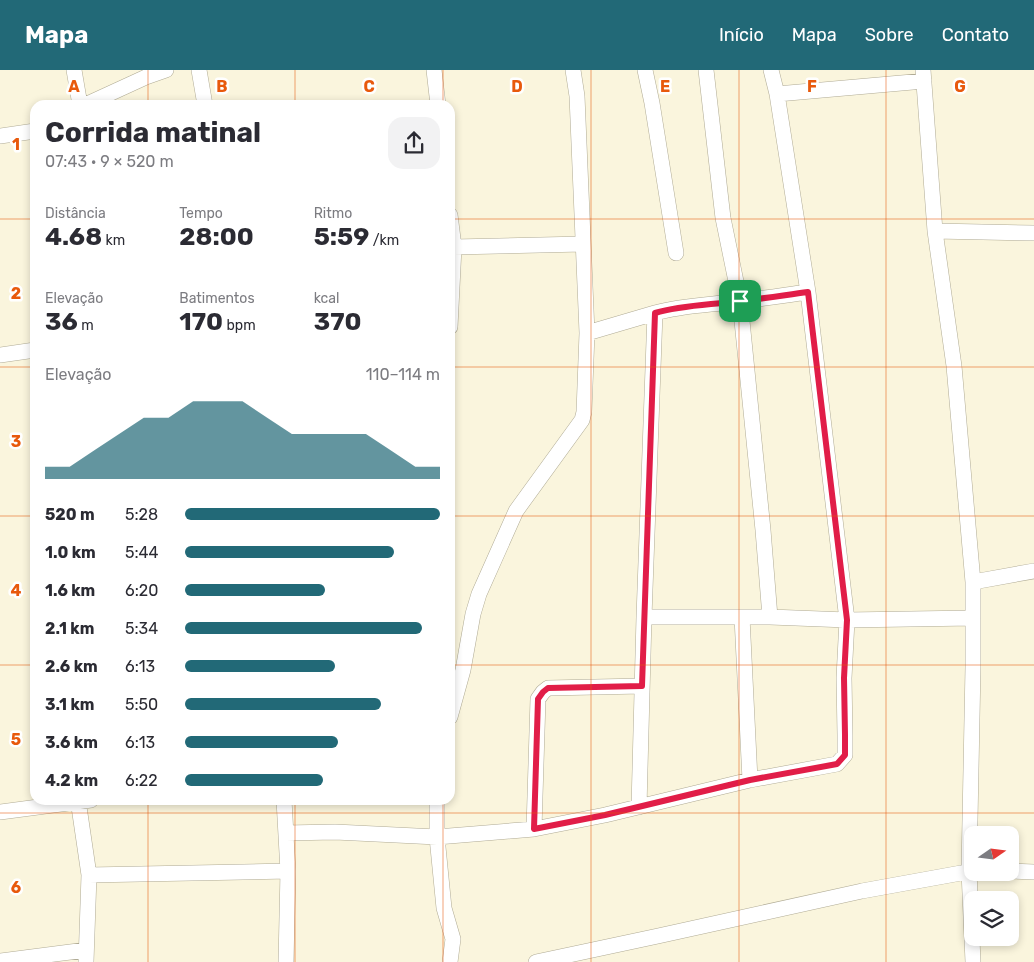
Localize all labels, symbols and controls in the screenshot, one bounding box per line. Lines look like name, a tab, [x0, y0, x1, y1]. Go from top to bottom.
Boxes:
text: Mapa	[25, 21, 88, 49]
text: Início	[719, 24, 764, 46]
text: Mapa	[792, 24, 837, 46]
text: Sobre	[865, 24, 914, 46]
text: Contato	[942, 24, 1009, 46]
text: A	[68, 77, 80, 96]
text: B	[216, 77, 228, 96]
text: C	[363, 77, 375, 96]
text: D	[511, 77, 523, 96]
text: E	[660, 77, 670, 96]
text: F	[807, 77, 817, 96]
text: G	[954, 77, 966, 96]
text: Corrida matinal	[45, 116, 261, 149]
button: share	[388, 117, 440, 169]
text: 1	[12, 135, 20, 154]
text: 07:43 · 9 × 520 m	[45, 152, 174, 171]
text: Distância	[45, 205, 106, 222]
text: Tempo	[179, 205, 223, 222]
text: Ritmo	[314, 205, 352, 222]
text: 4.68	[45, 222, 102, 251]
text: 28:00	[179, 222, 254, 251]
text: 5:59	[314, 222, 369, 251]
text: km	[102, 232, 125, 249]
text: /km	[369, 232, 399, 249]
pin	[719, 280, 761, 322]
text: 2	[11, 284, 21, 303]
icon: arrive	[726, 287, 754, 315]
text: Elevação	[45, 290, 103, 307]
text: Batimentos	[179, 290, 255, 307]
text: kcal	[314, 290, 339, 307]
text: 36	[45, 307, 78, 336]
text: 170	[179, 307, 223, 336]
text: 370	[314, 307, 361, 336]
text: m	[78, 317, 94, 334]
text: bpm	[223, 317, 256, 334]
text: Elevação	[45, 365, 111, 384]
text: 110–114 m	[366, 365, 440, 384]
text: 3	[11, 432, 21, 451]
text: 520 m	[45, 505, 95, 524]
text: 5:28	[125, 505, 158, 524]
text: 1.0 km	[45, 543, 96, 562]
text: 5:44	[125, 543, 158, 562]
text: 4	[11, 581, 22, 600]
text: 1.6 km	[45, 581, 95, 600]
text: 6:20	[125, 581, 158, 600]
text: 2.1 km	[45, 619, 94, 638]
text: 5:34	[125, 619, 158, 638]
text: 2.6 km	[45, 657, 98, 676]
text: 6:13	[125, 657, 155, 676]
text: 3.1 km	[45, 695, 94, 714]
text: 5:50	[125, 695, 158, 714]
text: 5	[11, 730, 21, 749]
text: 3.6 km	[45, 733, 98, 752]
text: 6:13	[125, 733, 155, 752]
text: 4.2 km	[45, 771, 98, 790]
text: 6:22	[125, 771, 158, 790]
north arrow	[964, 826, 1019, 881]
map controls	[964, 826, 1019, 946]
text: 6	[11, 878, 21, 897]
button: layers	[964, 891, 1019, 946]

